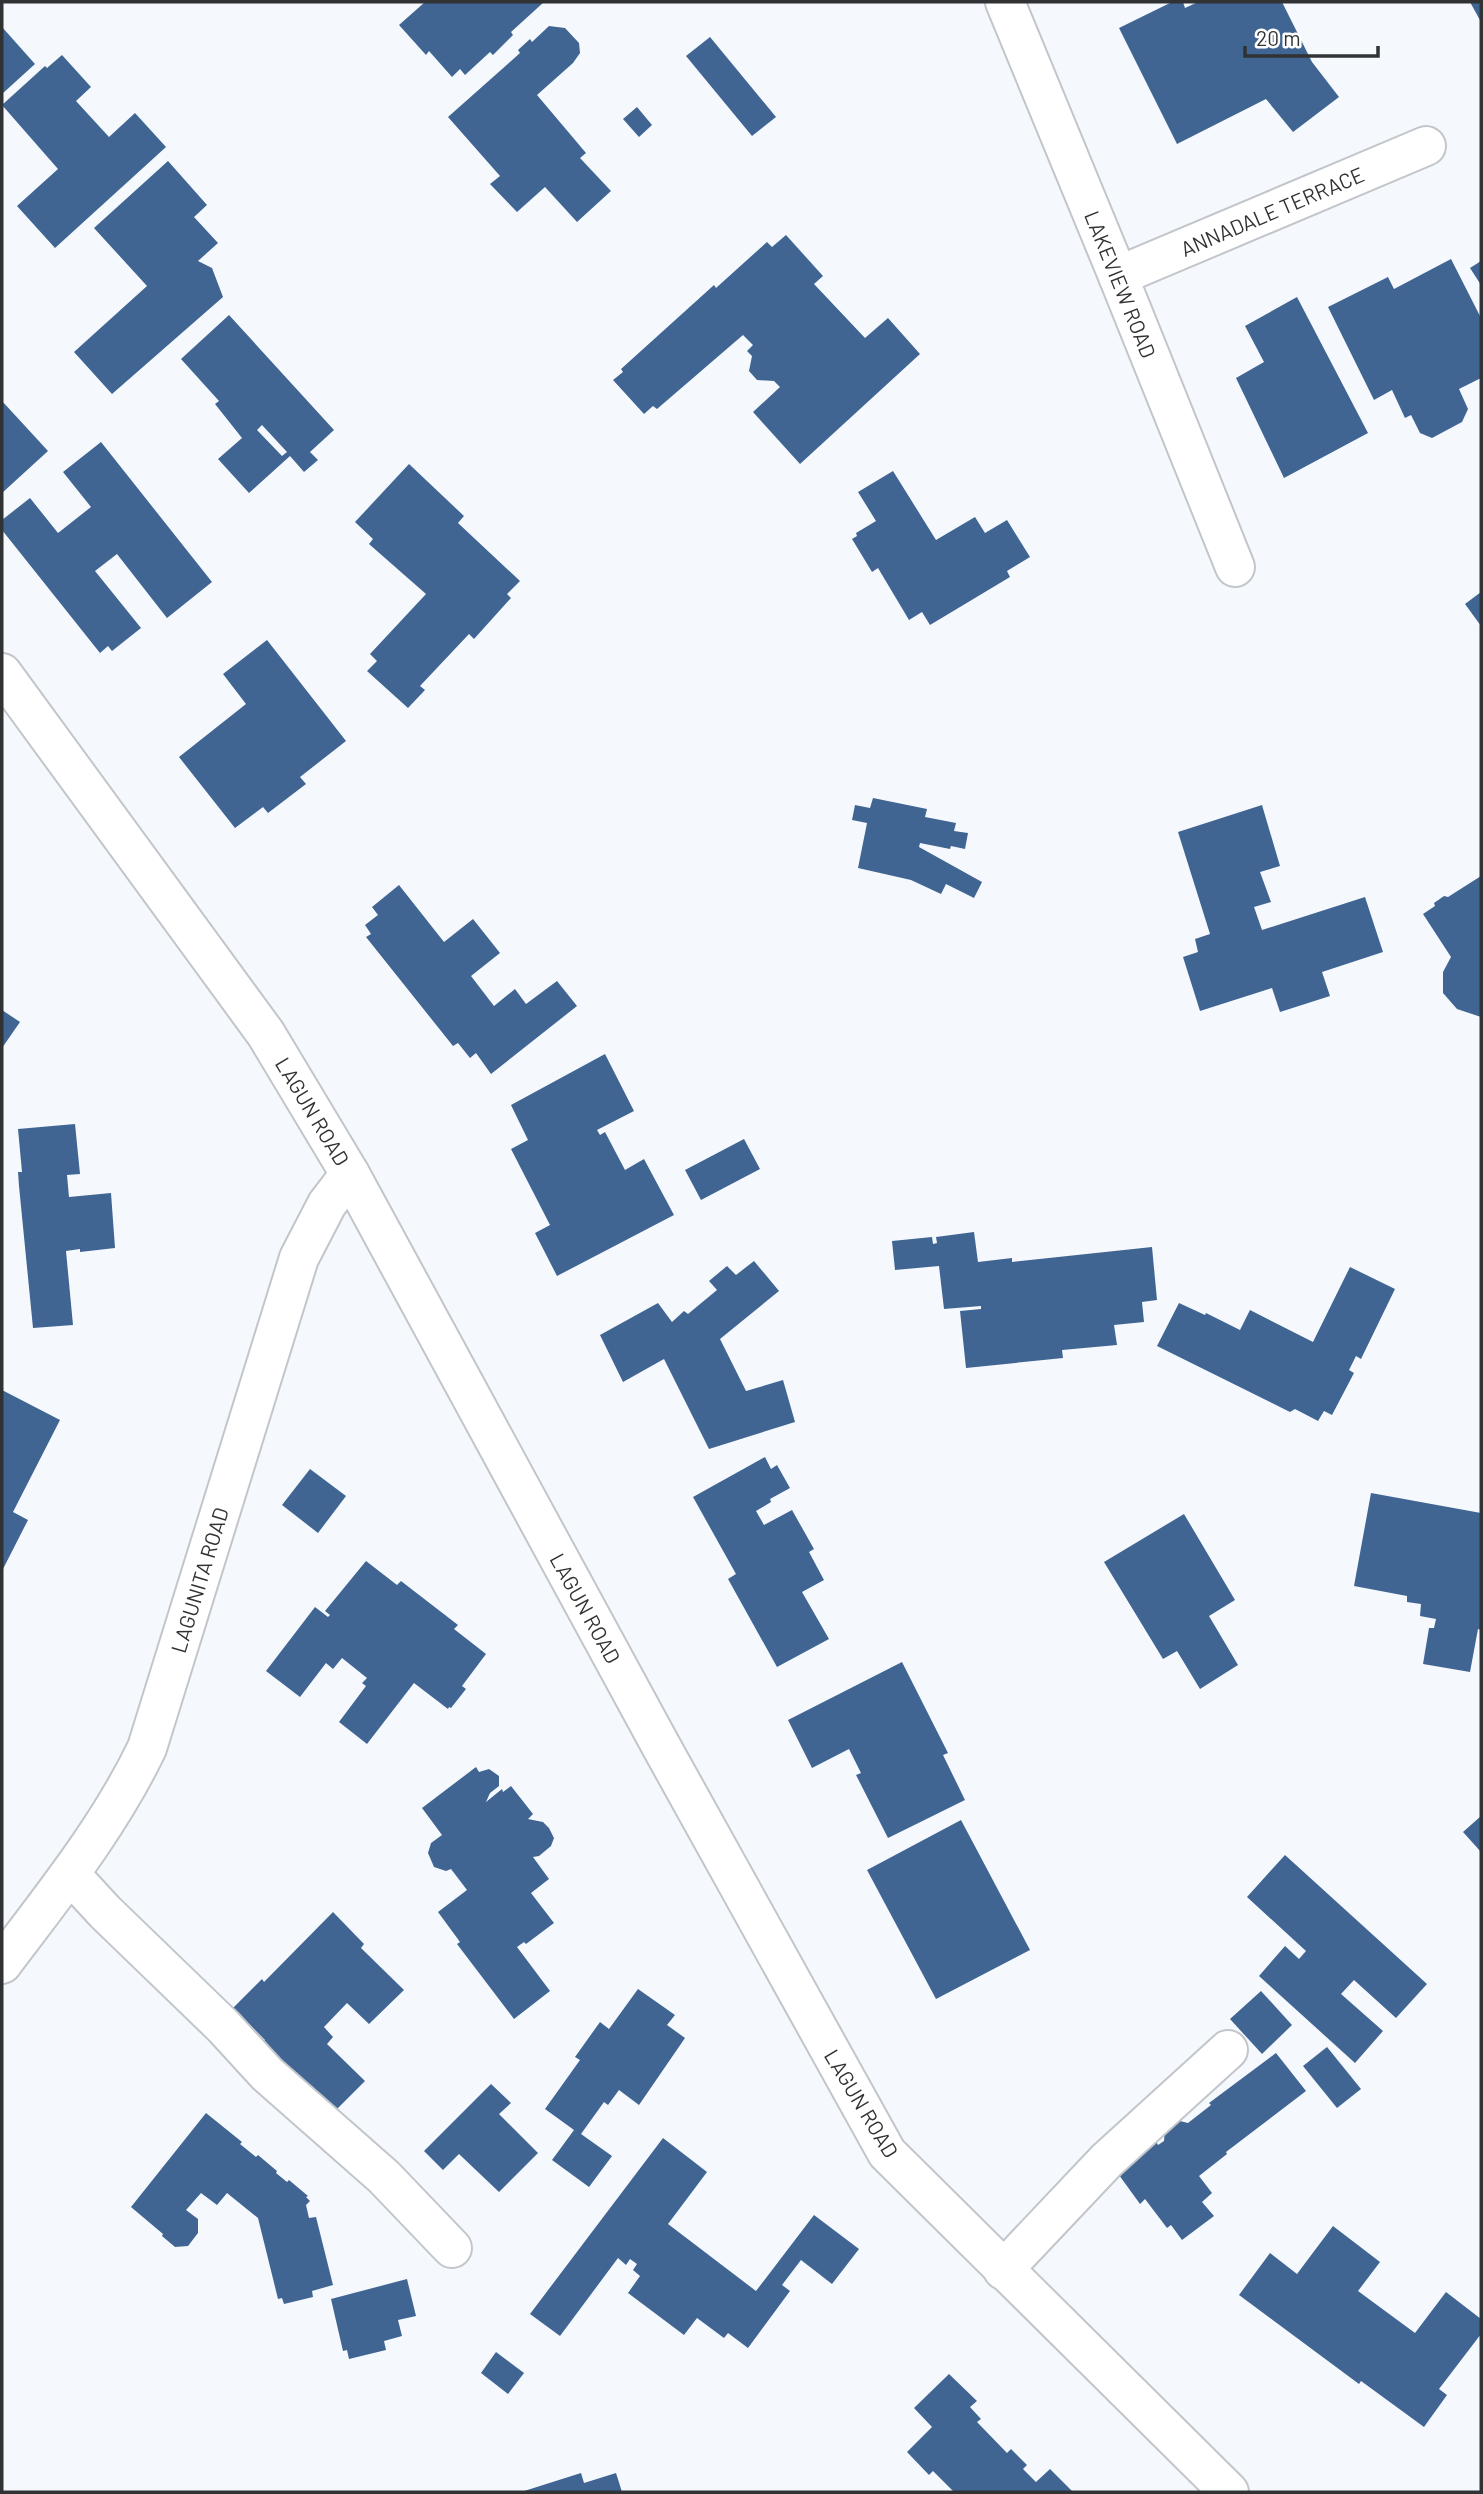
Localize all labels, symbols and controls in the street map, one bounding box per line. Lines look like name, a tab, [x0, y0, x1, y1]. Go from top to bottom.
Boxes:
scale bar	[1245, 14, 1378, 58]
text: 20 m	[1256, 25, 1301, 50]
street label: ANNADALE TERRACE	[1177, 161, 1367, 261]
street label: LAKEVIEW ROAD	[1080, 207, 1162, 361]
street label: LAGUN ROAD	[271, 1052, 355, 1170]
street label: LAGUNITA ROAD	[165, 1504, 233, 1656]
street label: LAGUN ROAD	[546, 1549, 626, 1667]
street label: LAGUN ROAD	[820, 2044, 904, 2162]

